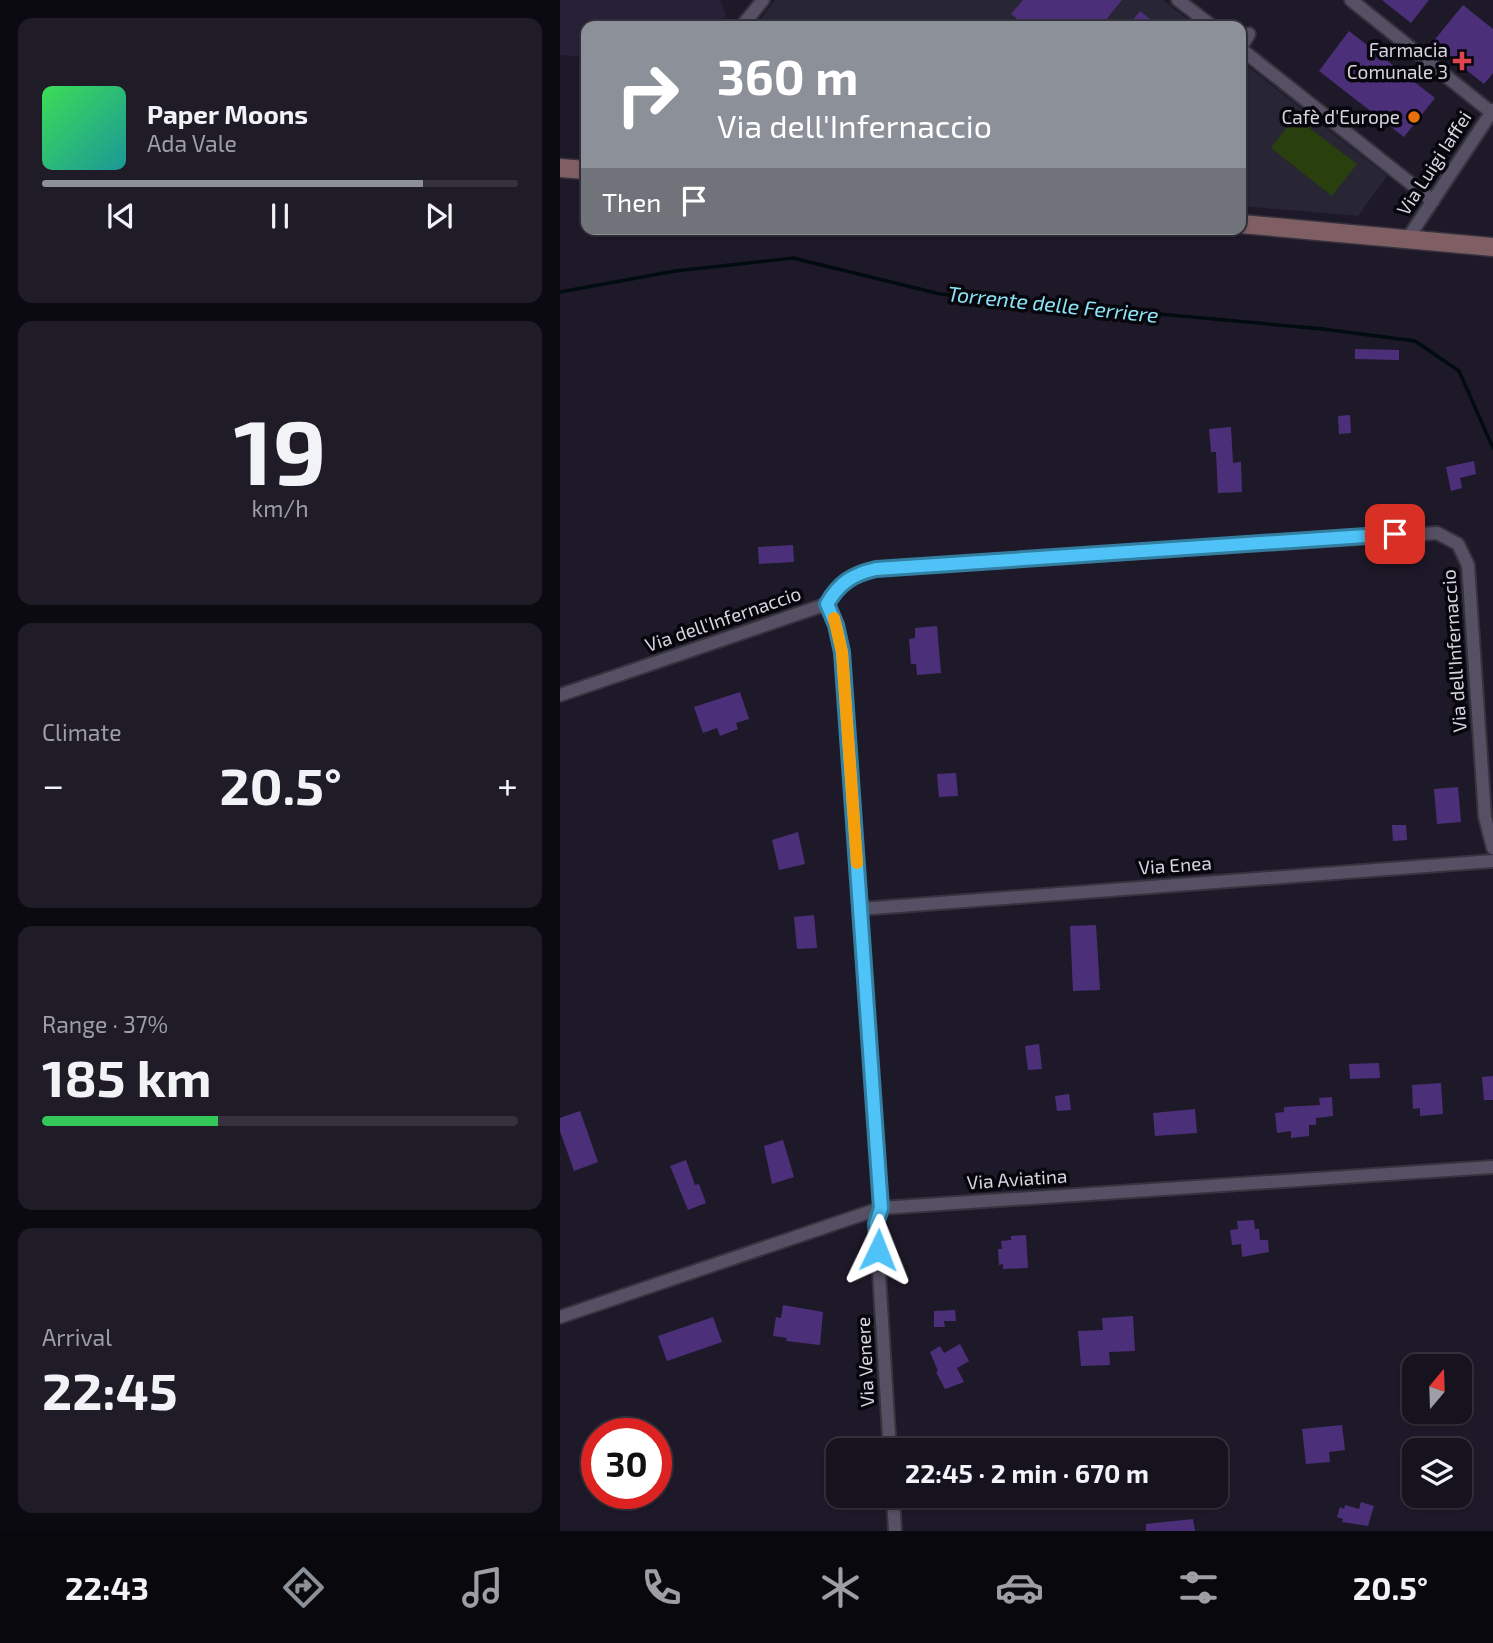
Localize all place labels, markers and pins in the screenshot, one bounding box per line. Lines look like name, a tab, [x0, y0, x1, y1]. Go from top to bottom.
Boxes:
place label: Farmacia Comunale 3	[1347, 38, 1448, 83]
marker: Farmacia Comunale 3	[1454, 53, 1470, 69]
place label: Cafè d'Europe	[1282, 105, 1400, 128]
marker: Cafè d'Europe	[1406, 109, 1422, 125]
pin	[1365, 504, 1425, 564]

